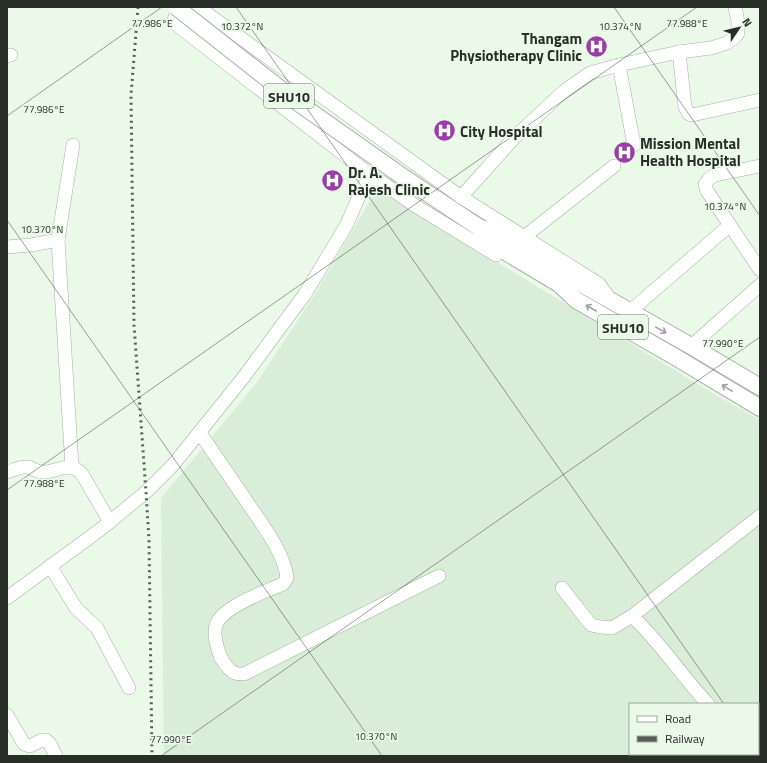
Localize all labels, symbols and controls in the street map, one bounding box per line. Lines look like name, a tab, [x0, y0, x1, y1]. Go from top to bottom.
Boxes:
north arrow	[719, 8, 759, 48]
text: N	[738, 15, 756, 30]
text: 77.986°E	[131, 16, 173, 31]
text: 77.988°E	[666, 16, 708, 31]
text: 10.372°N	[221, 19, 263, 34]
text: 10.374°N	[599, 19, 641, 34]
place label: Thangam Physiotherapy Clinic	[450, 27, 582, 67]
hospital icon: Thangam Physiotherapy Clinic	[584, 34, 610, 60]
road number: SHU10	[264, 84, 314, 108]
text: 77.986°E	[23, 102, 65, 117]
hospital icon: City Hospital	[432, 118, 458, 144]
place label: City Hospital	[460, 120, 543, 143]
place label: Mission Mental Health Hospital	[640, 132, 741, 172]
hospital icon: Mission Mental Health Hospital	[611, 139, 637, 165]
place label: Dr. A. Rajesh Clinic	[348, 161, 430, 201]
hospital icon: Dr. A. Rajesh Clinic	[319, 168, 345, 194]
text: 10.374°N	[704, 199, 746, 214]
text: 10.370°N	[21, 222, 63, 237]
one-way arrow	[585, 304, 597, 312]
road number: SHU10	[598, 315, 648, 339]
one-way arrow	[655, 326, 667, 334]
text: 77.990°E	[702, 336, 744, 351]
one-way arrow	[721, 384, 733, 392]
text: 77.988°E	[23, 476, 65, 491]
legend	[629, 703, 759, 755]
text: Road	[665, 709, 691, 728]
text: 10.370°N	[355, 729, 397, 744]
text: Railway	[665, 729, 705, 748]
text: 77.990°E	[150, 732, 192, 747]

